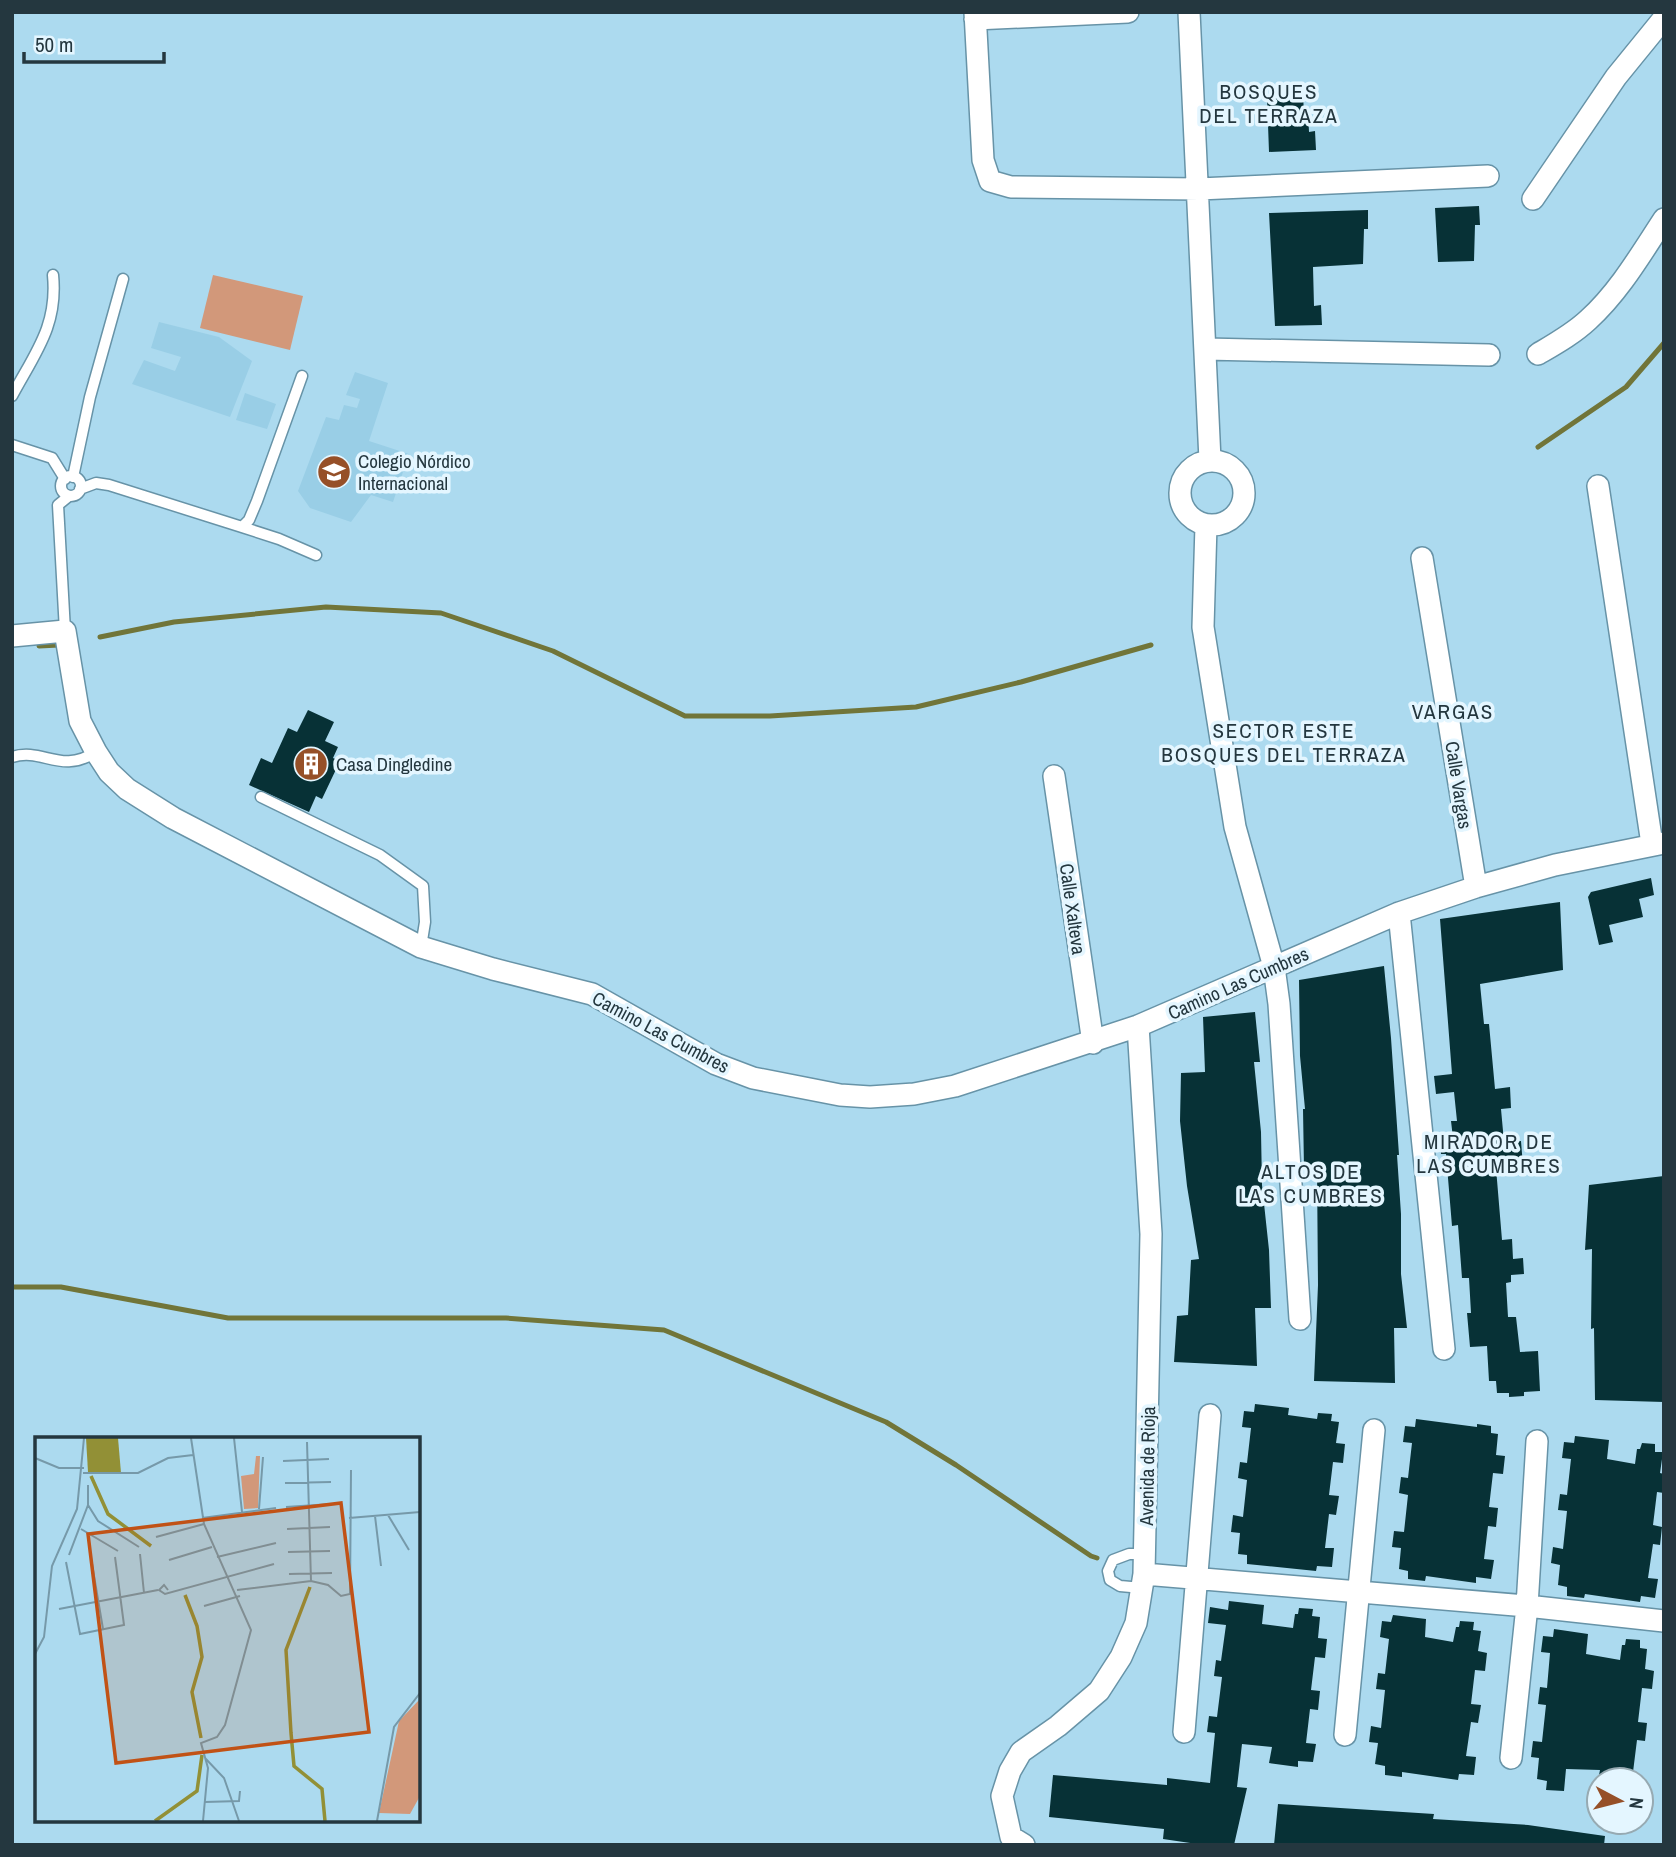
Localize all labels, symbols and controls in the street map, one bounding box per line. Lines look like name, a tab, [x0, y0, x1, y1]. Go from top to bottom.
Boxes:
scale bar	[24, 21, 164, 65]
text: 50 m	[35, 30, 73, 59]
district label: BOSQUES DEL TERRAZA	[1199, 77, 1339, 130]
place label: Colegio Nórdico Internacional	[358, 448, 471, 496]
school or university icon: Colegio Nórdico Internacional	[315, 453, 353, 491]
district label: VARGAS	[1412, 697, 1494, 726]
district label: SECTOR ESTE BOSQUES DEL TERRAZA	[1161, 716, 1407, 769]
street label: Calle Vargas	[1439, 739, 1479, 831]
building icon: Casa Dingledine	[292, 745, 330, 783]
place label: Casa Dingledine	[336, 751, 452, 777]
street label: Calle Xalteva	[1054, 862, 1092, 956]
street label: Camino Las Cumbres	[1163, 940, 1313, 1026]
street label: Camino Las Cumbres	[588, 985, 734, 1079]
district label: MIRADOR DE LAS CUMBRES	[1416, 1127, 1562, 1180]
district label: ALTOS DE LAS CUMBRES	[1238, 1157, 1384, 1210]
street label: Avenida de Rioja	[1133, 1406, 1161, 1527]
inset map	[35, 1437, 420, 1822]
north arrow	[1585, 1766, 1655, 1836]
text: N	[1623, 1796, 1650, 1810]

